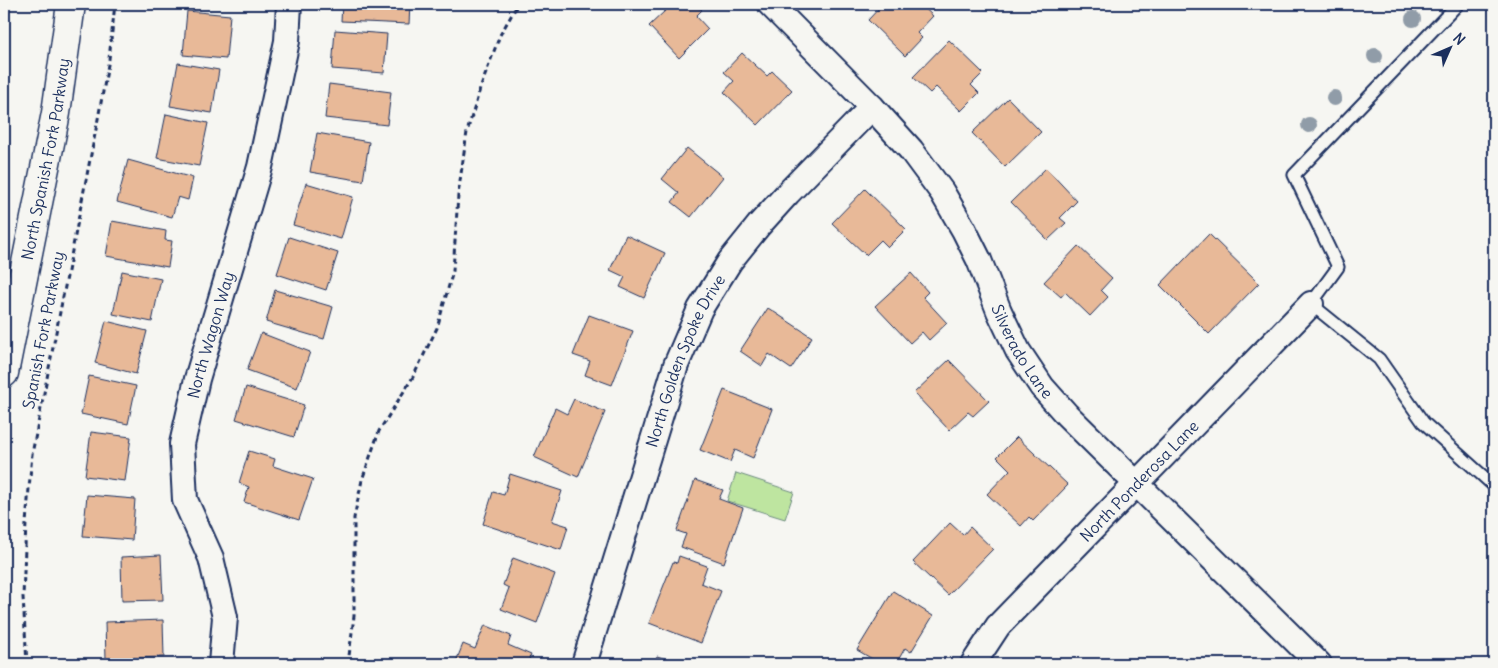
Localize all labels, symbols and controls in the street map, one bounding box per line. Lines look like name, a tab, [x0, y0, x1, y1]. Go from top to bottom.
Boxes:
north arrow	[1426, 22, 1476, 72]
text: N	[1449, 29, 1469, 49]
street label: North Spanish Fork Parkway	[17, 57, 73, 262]
street label: Spanish Fork Parkway	[18, 250, 68, 410]
street label: North Wagon Way	[183, 269, 238, 401]
street label: North Golden Spoke Drive	[641, 271, 729, 450]
street label: Silverado Lane	[987, 301, 1057, 403]
street label: North Ponderosa Lane	[1076, 416, 1203, 546]

